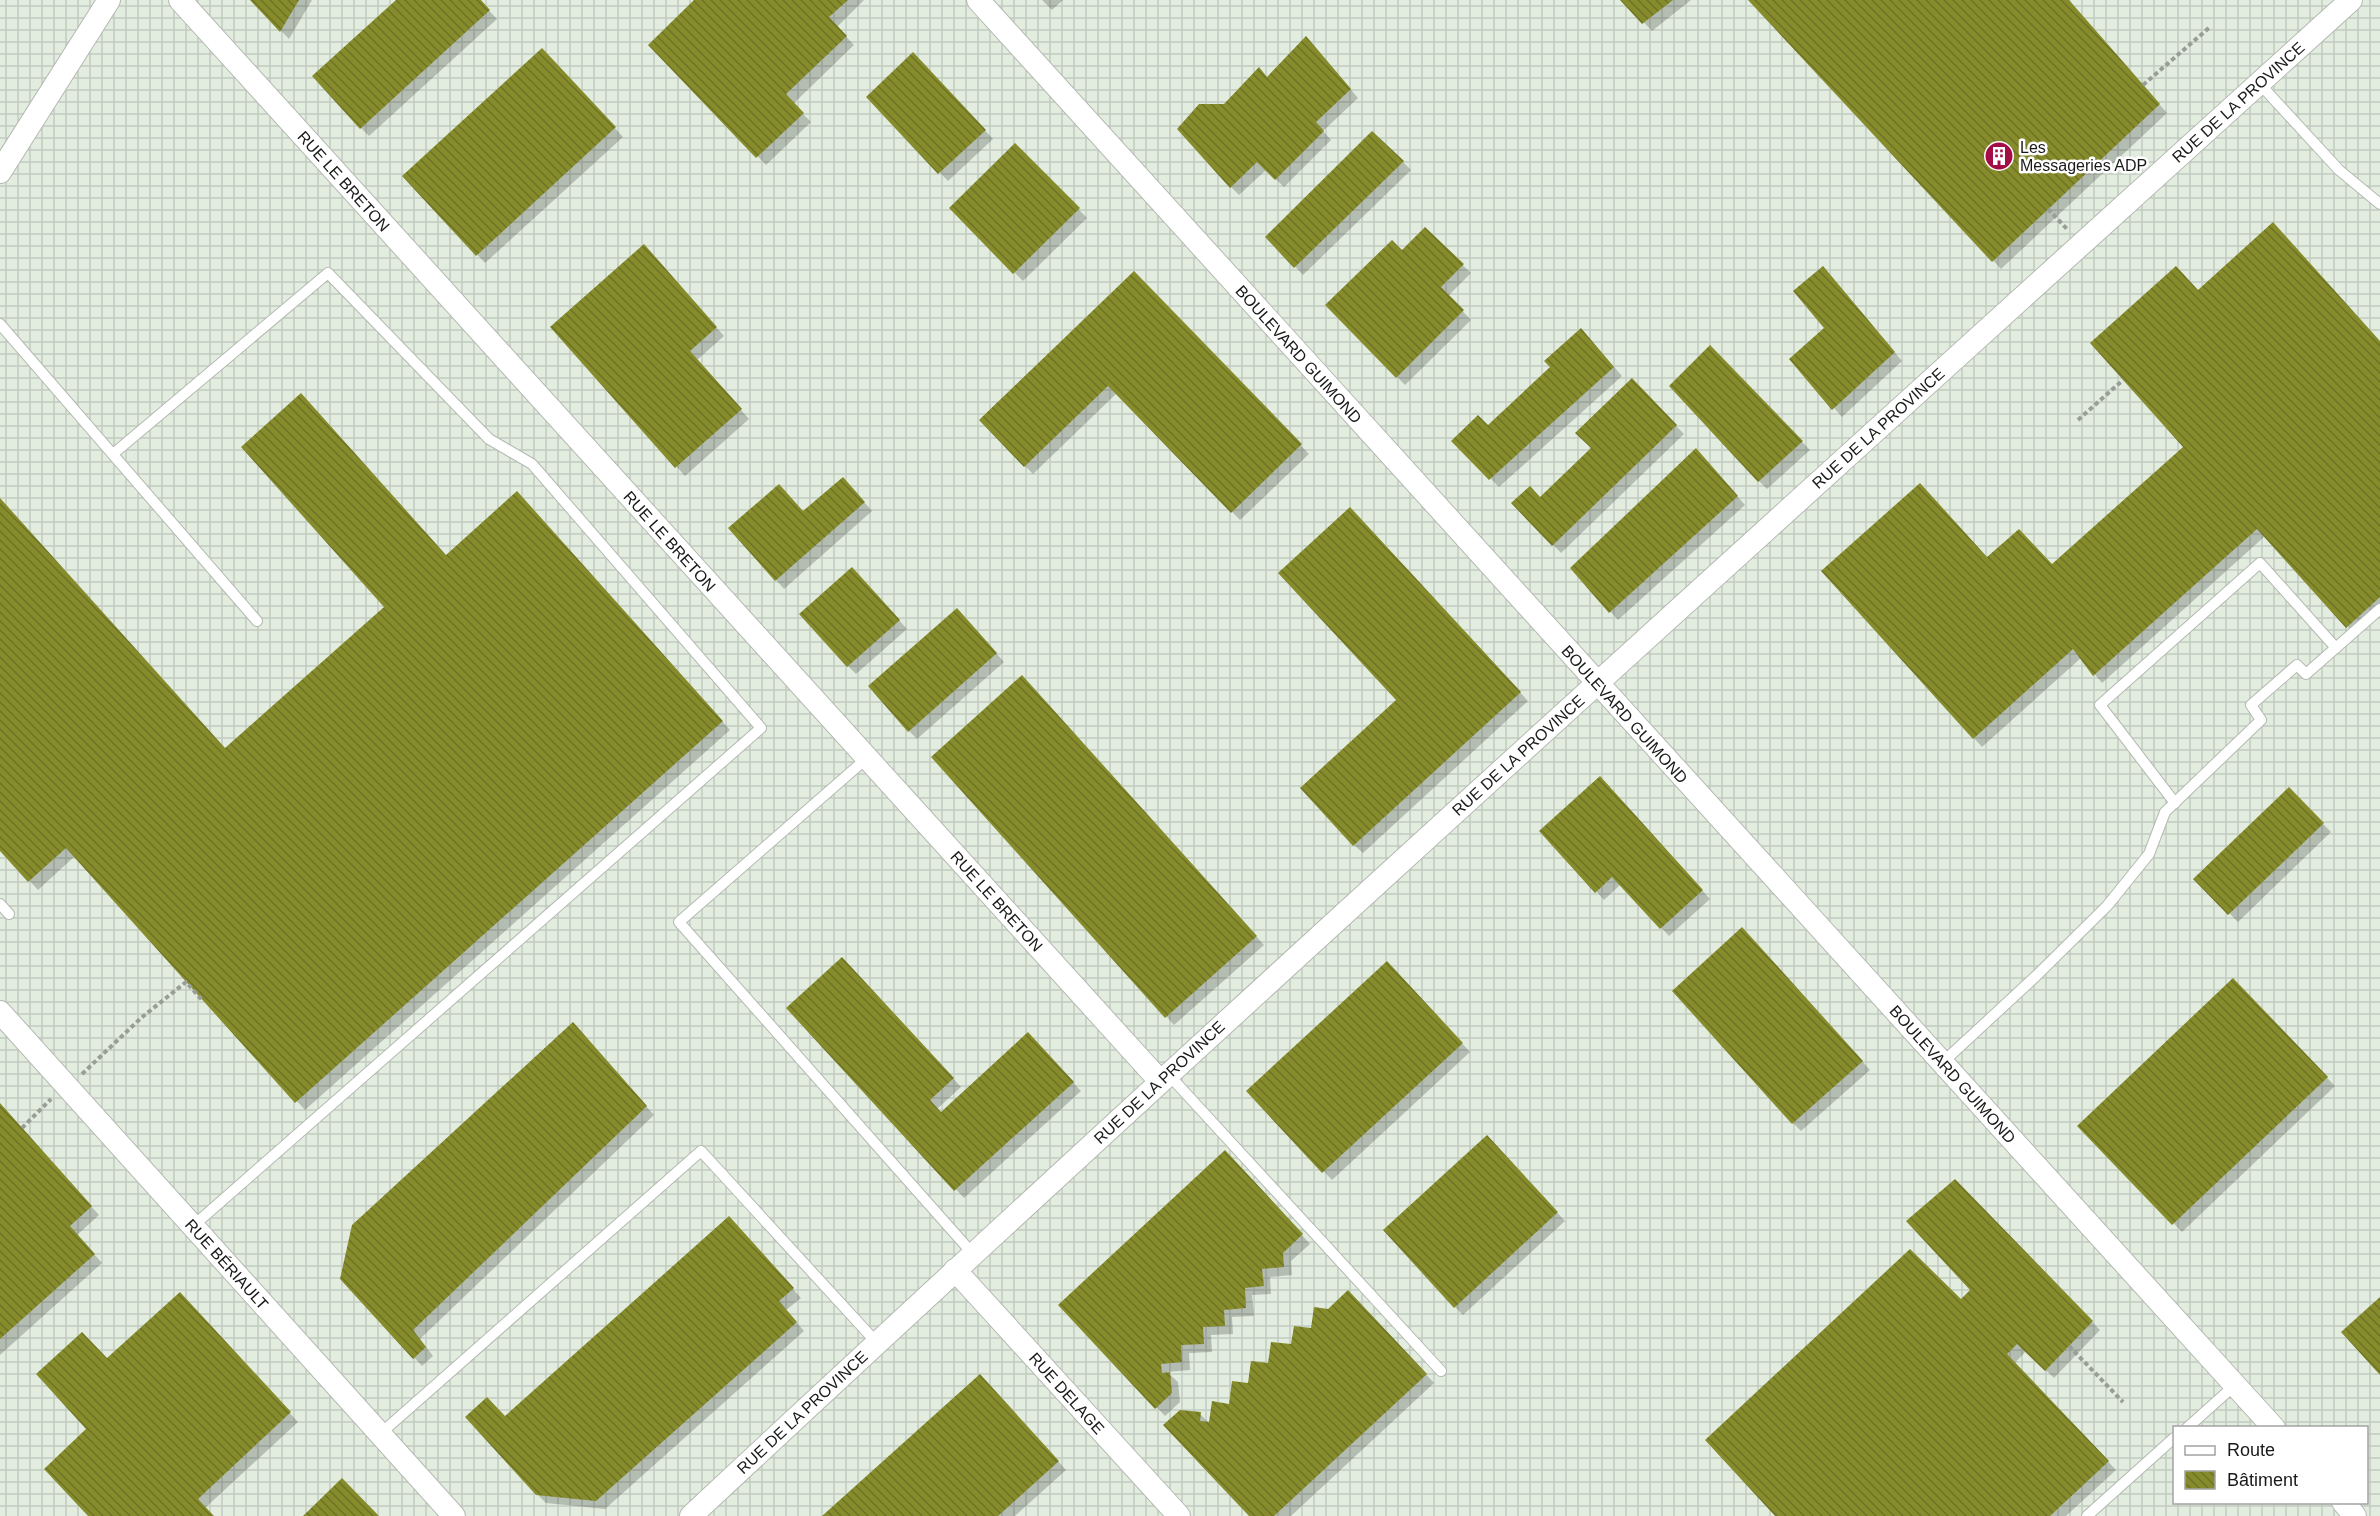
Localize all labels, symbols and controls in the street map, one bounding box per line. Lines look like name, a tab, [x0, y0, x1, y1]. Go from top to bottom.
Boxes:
street label: RUE DE LA PROVINCE	[2169, 39, 2308, 166]
street label: RUE LE BRETON	[294, 128, 393, 235]
place label: Les Messageries ADP	[2020, 139, 2147, 174]
building icon: Les Messageries ADP	[1983, 140, 2015, 172]
street label: BOULEVARD GUIMOND	[1232, 282, 1365, 427]
street label: RUE DE LA PROVINCE	[1809, 365, 1948, 492]
street label: RUE LE BRETON	[620, 488, 719, 595]
street label: BOULEVARD GUIMOND	[1558, 642, 1691, 787]
street label: RUE DE LA PROVINCE	[1449, 692, 1588, 819]
street label: RUE LE BRETON	[947, 848, 1046, 955]
street label: BOULEVARD GUIMOND	[1886, 1002, 2019, 1147]
street label: RUE DE LA PROVINCE	[1091, 1018, 1228, 1147]
street label: RUE BÉRIAULT	[182, 1215, 272, 1313]
street label: RUE DE LA PROVINCE	[734, 1348, 871, 1477]
street label: RUE DELAGE	[1026, 1349, 1107, 1437]
legend	[2173, 1426, 2368, 1504]
text: Route	[2227, 1440, 2275, 1460]
text: Bâtiment	[2227, 1470, 2298, 1490]

